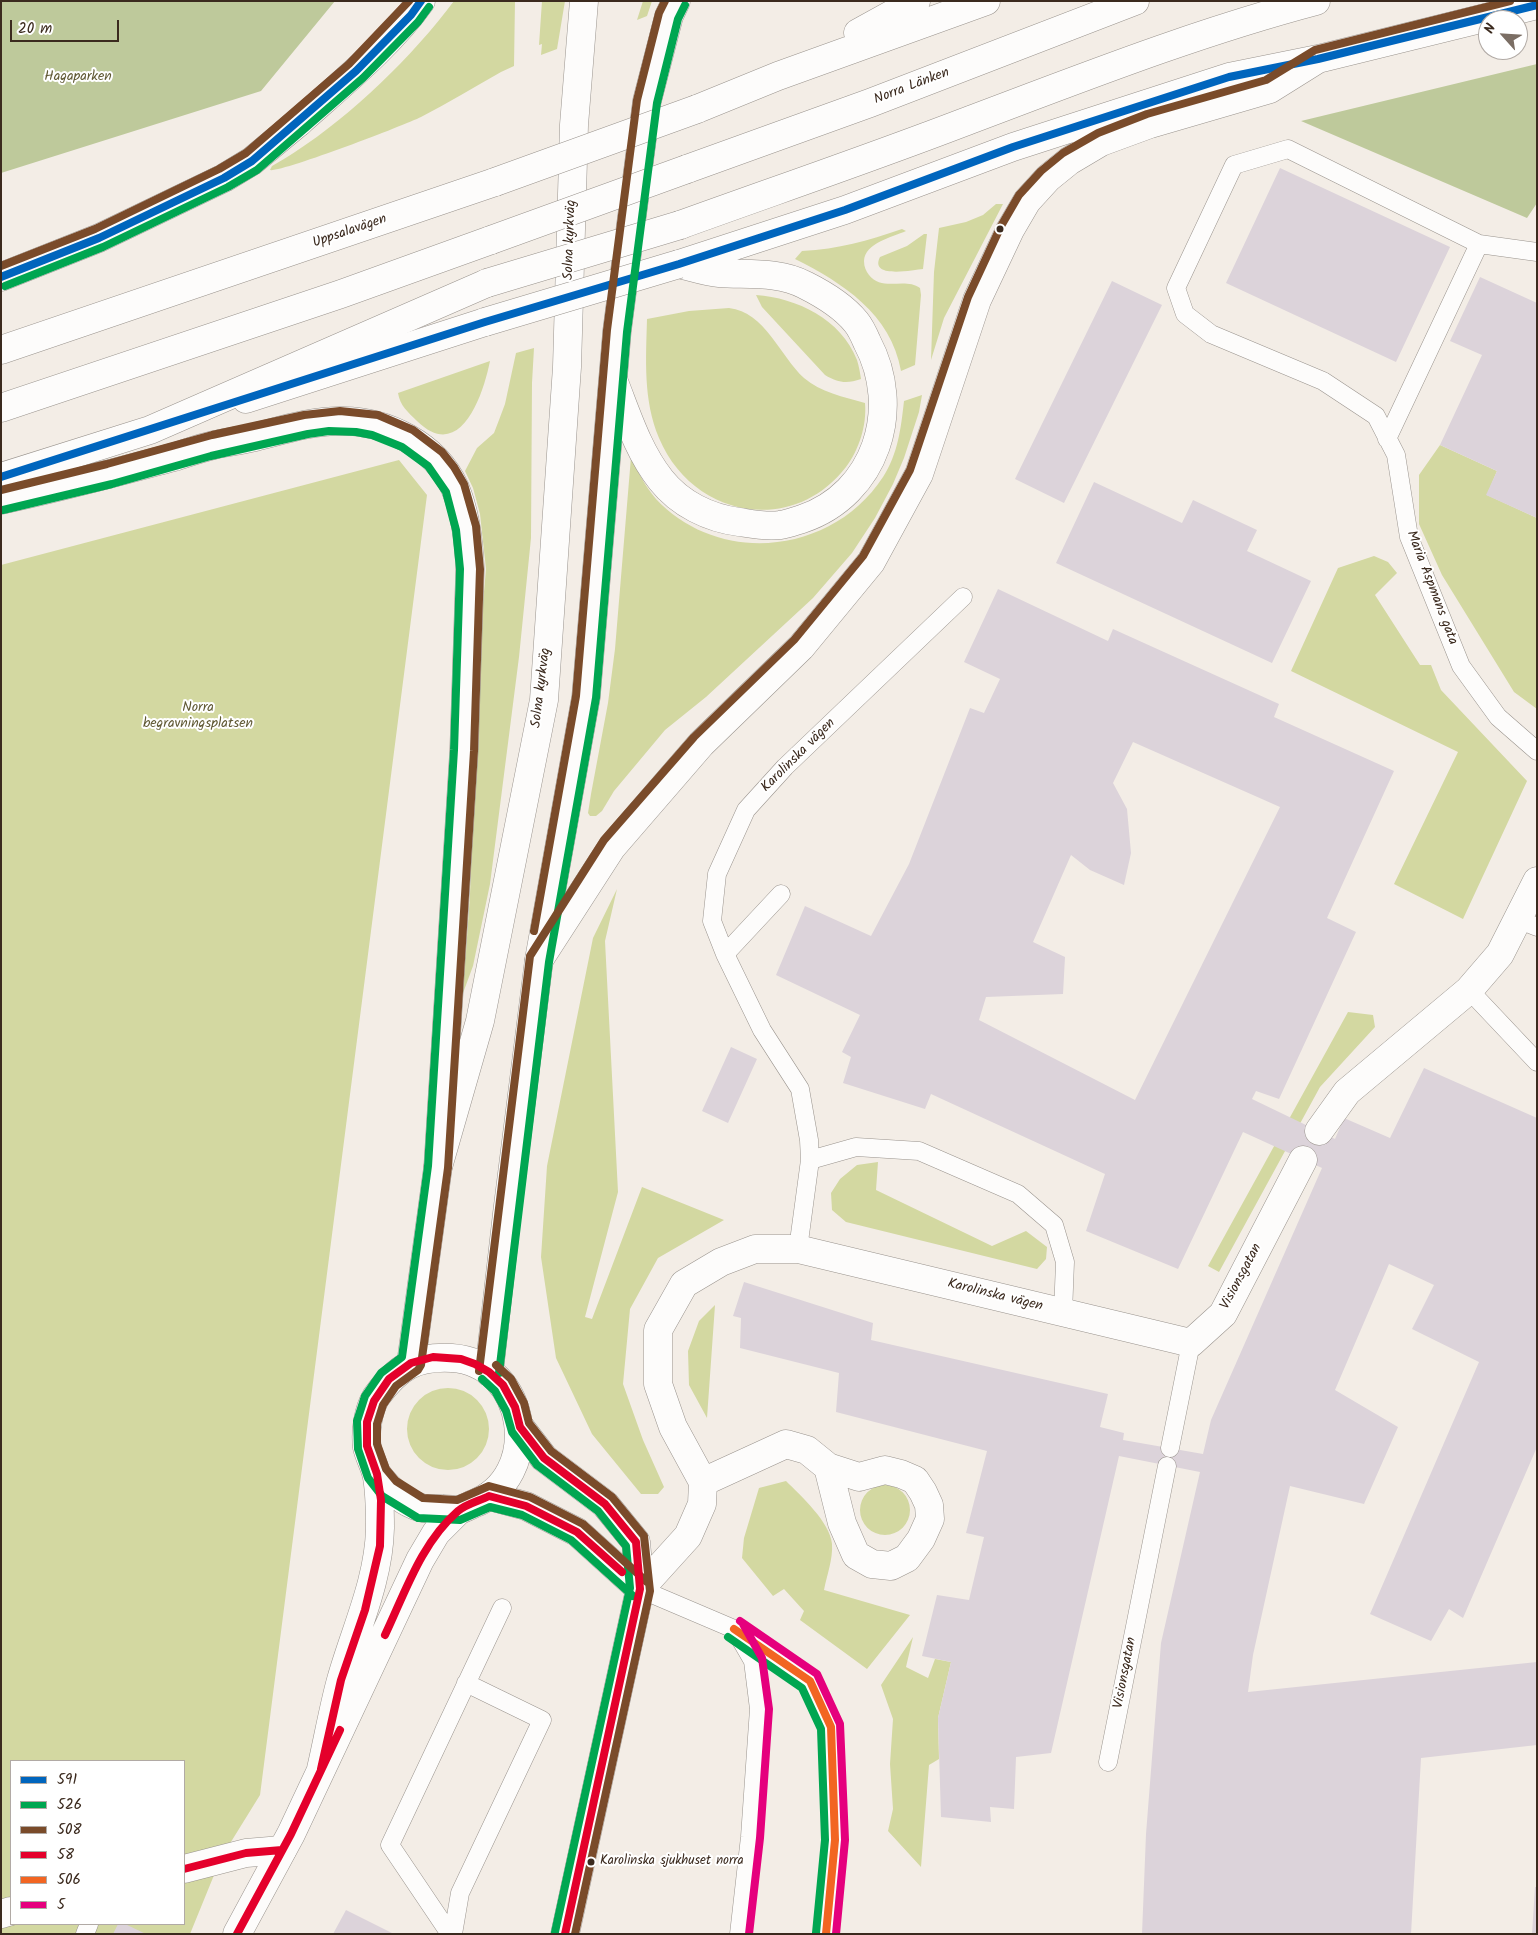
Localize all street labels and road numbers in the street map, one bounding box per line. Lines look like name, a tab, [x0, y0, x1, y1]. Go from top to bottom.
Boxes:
street label: Norra Länken	[872, 65, 952, 109]
street label: Solna kyrkväg	[561, 200, 581, 280]
street label: Uppsalavägen	[311, 211, 389, 253]
street label: Maria Aspmans gata	[1401, 529, 1461, 647]
street label: Solna kyrkväg	[529, 647, 555, 729]
street label: Karolinska vägen	[759, 716, 839, 796]
street label: Visionsgatan	[1218, 1241, 1266, 1313]
street label: Karolinska vägen	[946, 1276, 1044, 1316]
street label: Visionsgatan	[1111, 1636, 1141, 1710]

